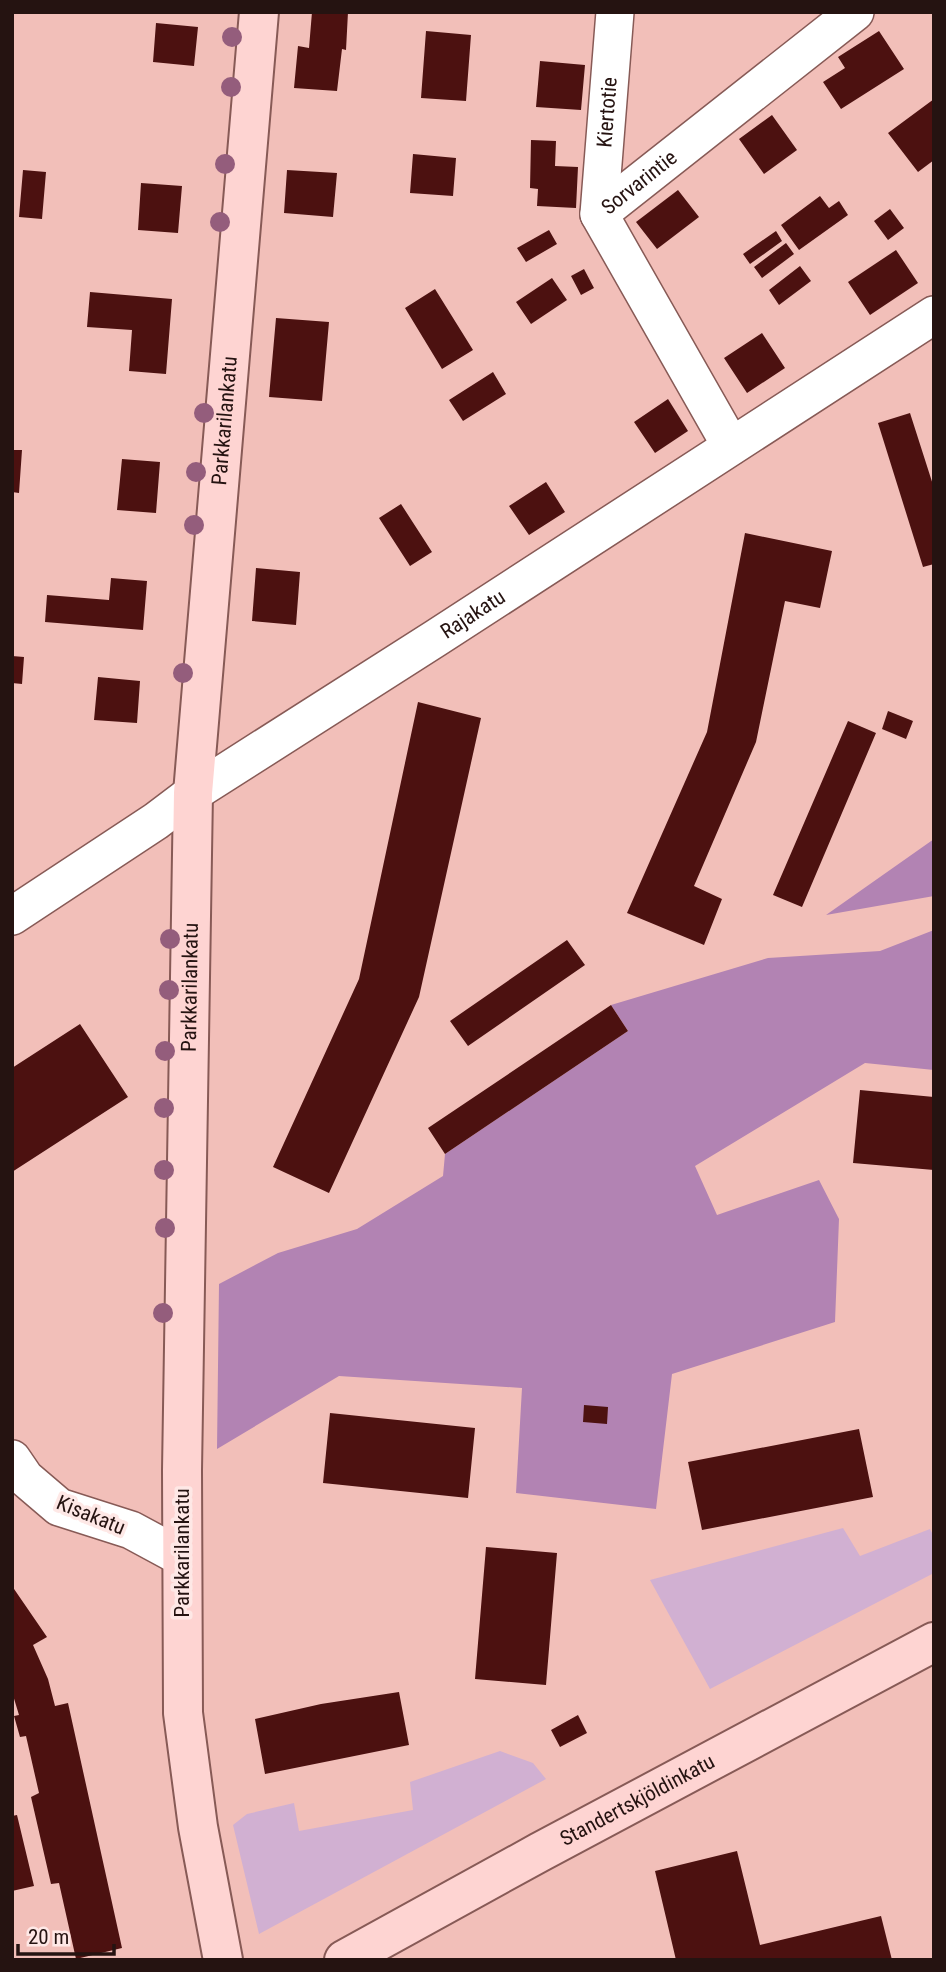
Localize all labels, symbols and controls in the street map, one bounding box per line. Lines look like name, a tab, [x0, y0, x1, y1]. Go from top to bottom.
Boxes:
street label: Kiertotie	[592, 76, 622, 148]
street label: Sorvarintie	[597, 145, 682, 219]
street label: Parkkarilankatu	[207, 355, 242, 486]
street label: Rajakatu	[436, 585, 509, 644]
street label: Parkkarilankatu	[177, 923, 203, 1052]
street label: Parkkarilankatu	[170, 1488, 194, 1618]
street label: Kisakatu	[53, 1490, 129, 1540]
street label: Standertskjöldinkatu	[556, 1749, 718, 1851]
scale bar	[18, 1912, 114, 1956]
text: 20 m	[28, 1925, 69, 1949]

